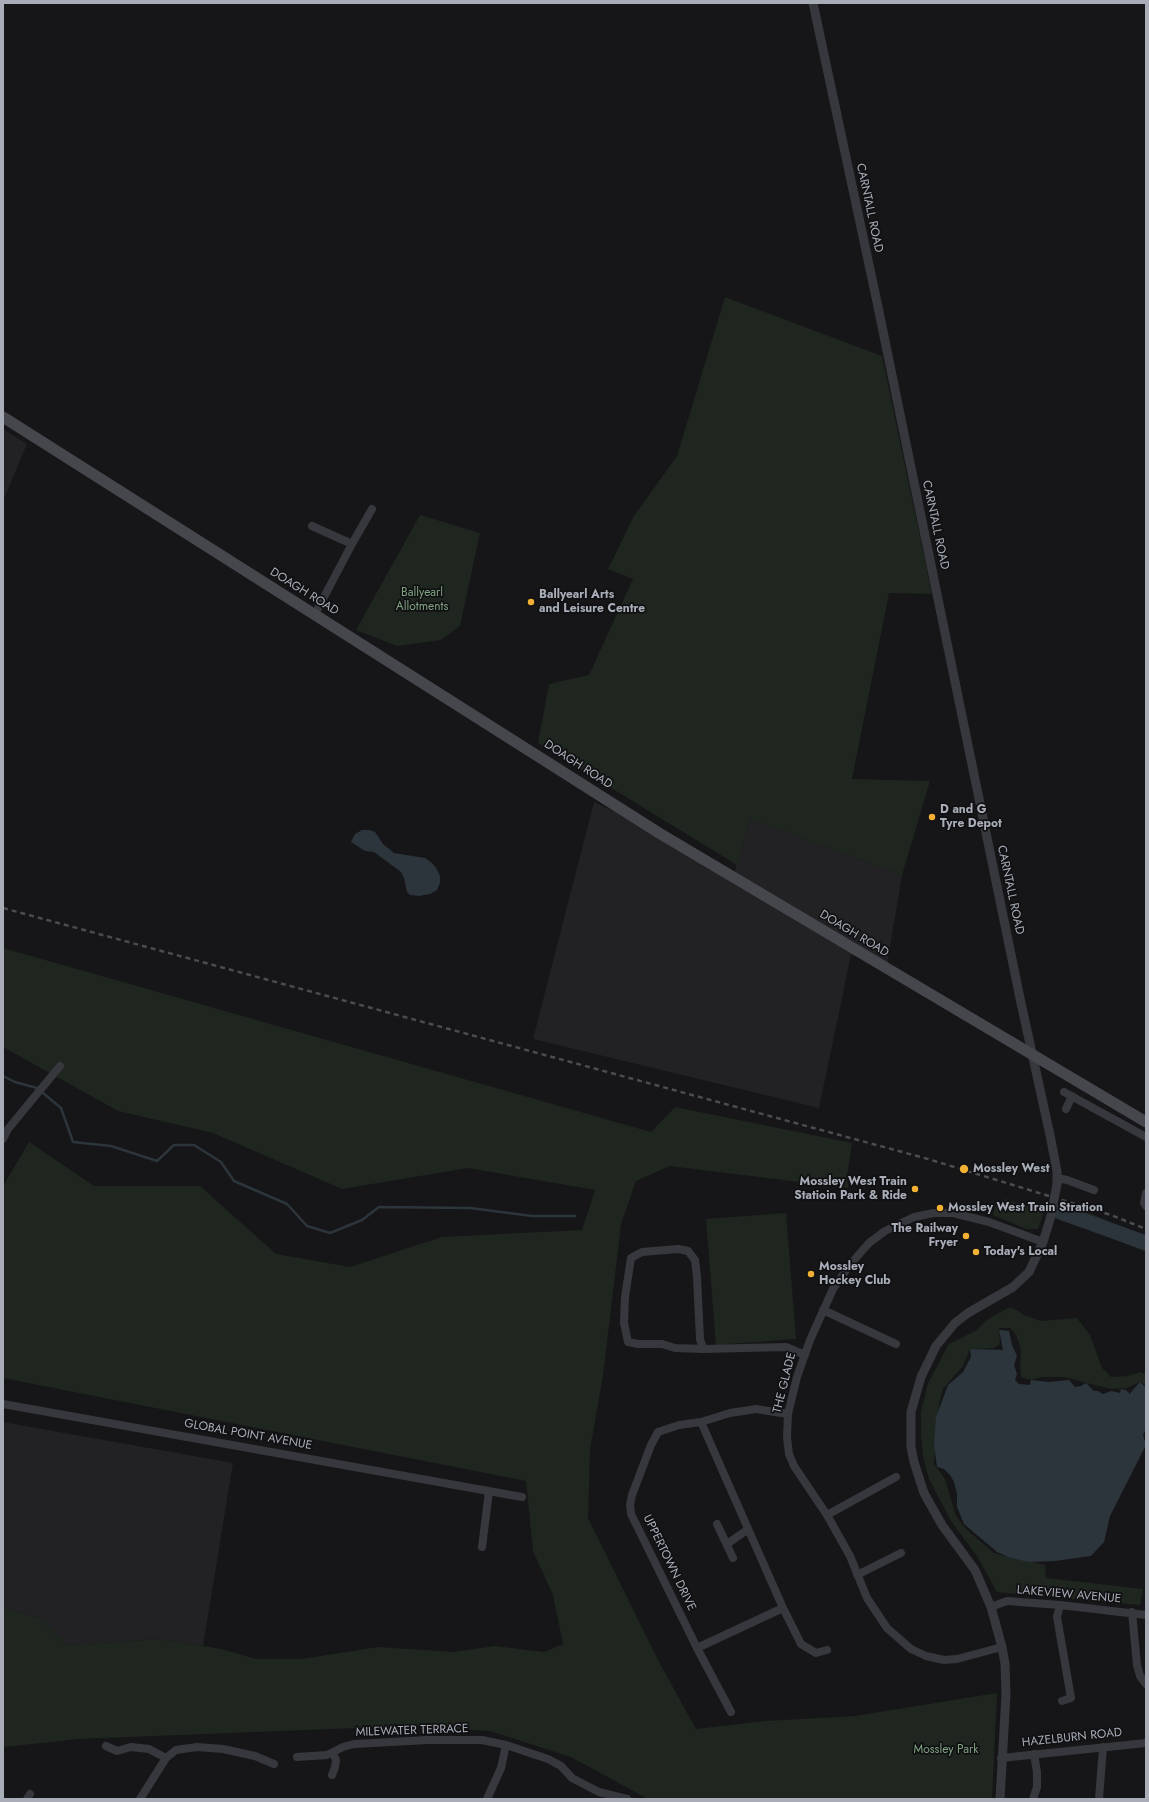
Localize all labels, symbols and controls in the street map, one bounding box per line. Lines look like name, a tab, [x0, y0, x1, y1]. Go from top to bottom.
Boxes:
street label: CARNTALL ROAD	[853, 162, 885, 254]
street label: CARNTALL ROAD	[919, 479, 951, 571]
street label: DOAGH ROAD	[267, 565, 341, 619]
park label: Ballyearl Allotments	[396, 586, 448, 614]
place label: Ballyearl Arts and Leisure Centre	[539, 588, 645, 616]
marker: Ballyearl Arts and Leisure Centre	[526, 597, 536, 607]
street label: DOAGH ROAD	[541, 738, 615, 792]
place label: D and G Tyre Depot	[940, 803, 1002, 831]
marker: D and G Tyre Depot	[927, 812, 937, 822]
street label: CARNTALL ROAD	[994, 844, 1026, 936]
street label: DOAGH ROAD	[817, 908, 891, 960]
place label: Mossley West	[973, 1162, 1049, 1176]
marker: Mossley West	[958, 1163, 970, 1175]
place label: Mossley West Train Statioin Park & Ride	[794, 1175, 907, 1203]
marker: Mossley West Train Statioin Park & Ride	[910, 1184, 920, 1194]
place label: Mossley West Train Stration	[948, 1201, 1103, 1215]
marker: Mossley West Train Stration	[935, 1203, 945, 1213]
place label: The Railway Fryer	[891, 1222, 958, 1250]
marker: The Railway Fryer	[961, 1231, 971, 1241]
place label: Today's Local	[984, 1245, 1057, 1259]
marker: Today's Local	[971, 1247, 981, 1257]
place label: Mossley Hockey Club	[819, 1260, 891, 1288]
marker: Mossley Hockey Club	[806, 1269, 816, 1279]
street label: THE GLADE	[771, 1351, 799, 1415]
street label: GLOBAL POINT AVENUE	[183, 1417, 313, 1453]
street label: UPPERTOWN DRIVE	[639, 1513, 699, 1613]
street label: LAKEVIEW AVENUE	[1016, 1583, 1122, 1607]
street label: MILEWATER TERRACE	[355, 1722, 469, 1740]
street label: HAZELBURN ROAD	[1021, 1726, 1123, 1750]
park label: Mossley Park	[914, 1743, 978, 1757]

